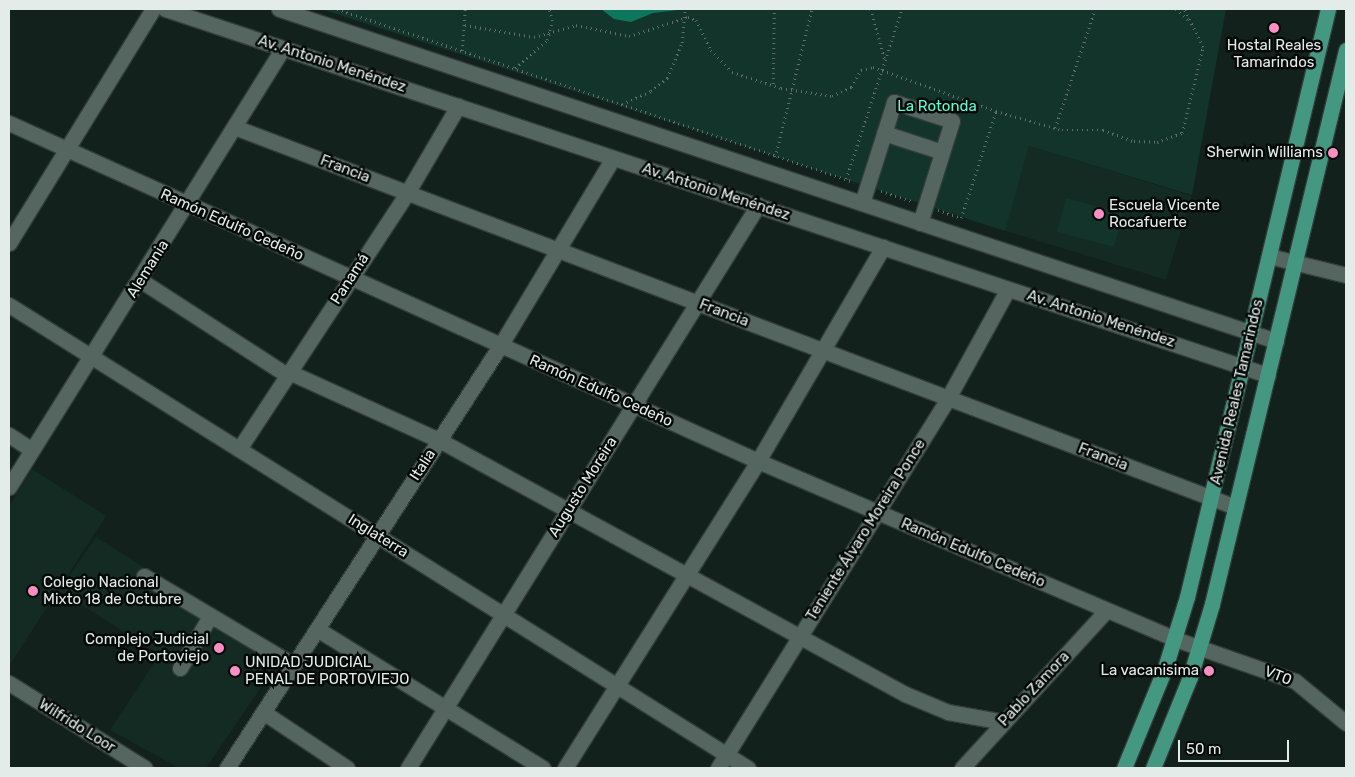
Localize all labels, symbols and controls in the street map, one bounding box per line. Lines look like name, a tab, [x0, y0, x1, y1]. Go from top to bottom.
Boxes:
marker: Hostal Reales Tamarindos	[1268, 22, 1280, 34]
street label: Av. Antonio Menéndez	[256, 32, 408, 96]
place label: Hostal Reales Tamarindos	[1227, 36, 1321, 71]
park label: La Rotonda	[897, 98, 977, 116]
place label: Sherwin Williams	[1206, 144, 1323, 162]
marker: Sherwin Williams	[1327, 147, 1339, 159]
street label: Francia	[318, 151, 372, 187]
street label: Av. Antonio Menéndez	[640, 160, 792, 224]
street label: Ramón Edulfo Cedeño	[158, 185, 306, 265]
place label: Escuela Vicente Rocafuerte	[1109, 196, 1220, 231]
marker: Escuela Vicente Rocafuerte	[1093, 208, 1105, 220]
street label: Alemania	[123, 237, 173, 301]
street label: Panamá	[327, 250, 373, 308]
street label: Av. Antonio Menéndez	[1025, 287, 1177, 351]
street label: Francia	[697, 295, 751, 331]
street label: Avenida Reales Tamarindos	[1207, 297, 1267, 487]
street label: Ramón Edulfo Cedeño	[527, 351, 675, 431]
street label: Augusto Moreira	[545, 434, 621, 540]
street label: Teniente Álvaro Moreira Ponce	[802, 436, 930, 624]
street label: Francia	[1076, 439, 1130, 475]
street label: Italia	[406, 446, 440, 484]
street label: Inglaterra	[344, 510, 412, 562]
street label: Ramón Edulfo Cedeño	[898, 514, 1048, 592]
place label: Colegio Nacional Mixto 18 de Octubre	[43, 573, 182, 608]
marker: Colegio Nacional Mixto 18 de Octubre	[27, 585, 39, 597]
place label: Complejo Judicial de Portoviejo	[85, 630, 209, 665]
marker: Complejo Judicial de Portoviejo	[213, 642, 225, 654]
street label: Pablo Zamora	[995, 648, 1073, 730]
place label: UNIDAD JUDICIAL PENAL DE PORTOVIEJO	[245, 653, 410, 688]
place label: La vacanisima	[1100, 662, 1199, 680]
street label: VT0	[1262, 663, 1294, 689]
marker: UNIDAD JUDICIAL PENAL DE PORTOVIEJO	[229, 665, 241, 677]
marker: La vacanisima	[1203, 665, 1215, 677]
street label: Wilfrido Loor	[35, 695, 119, 757]
scale bar	[1180, 730, 1291, 762]
text: 50 m	[1186, 740, 1221, 758]

